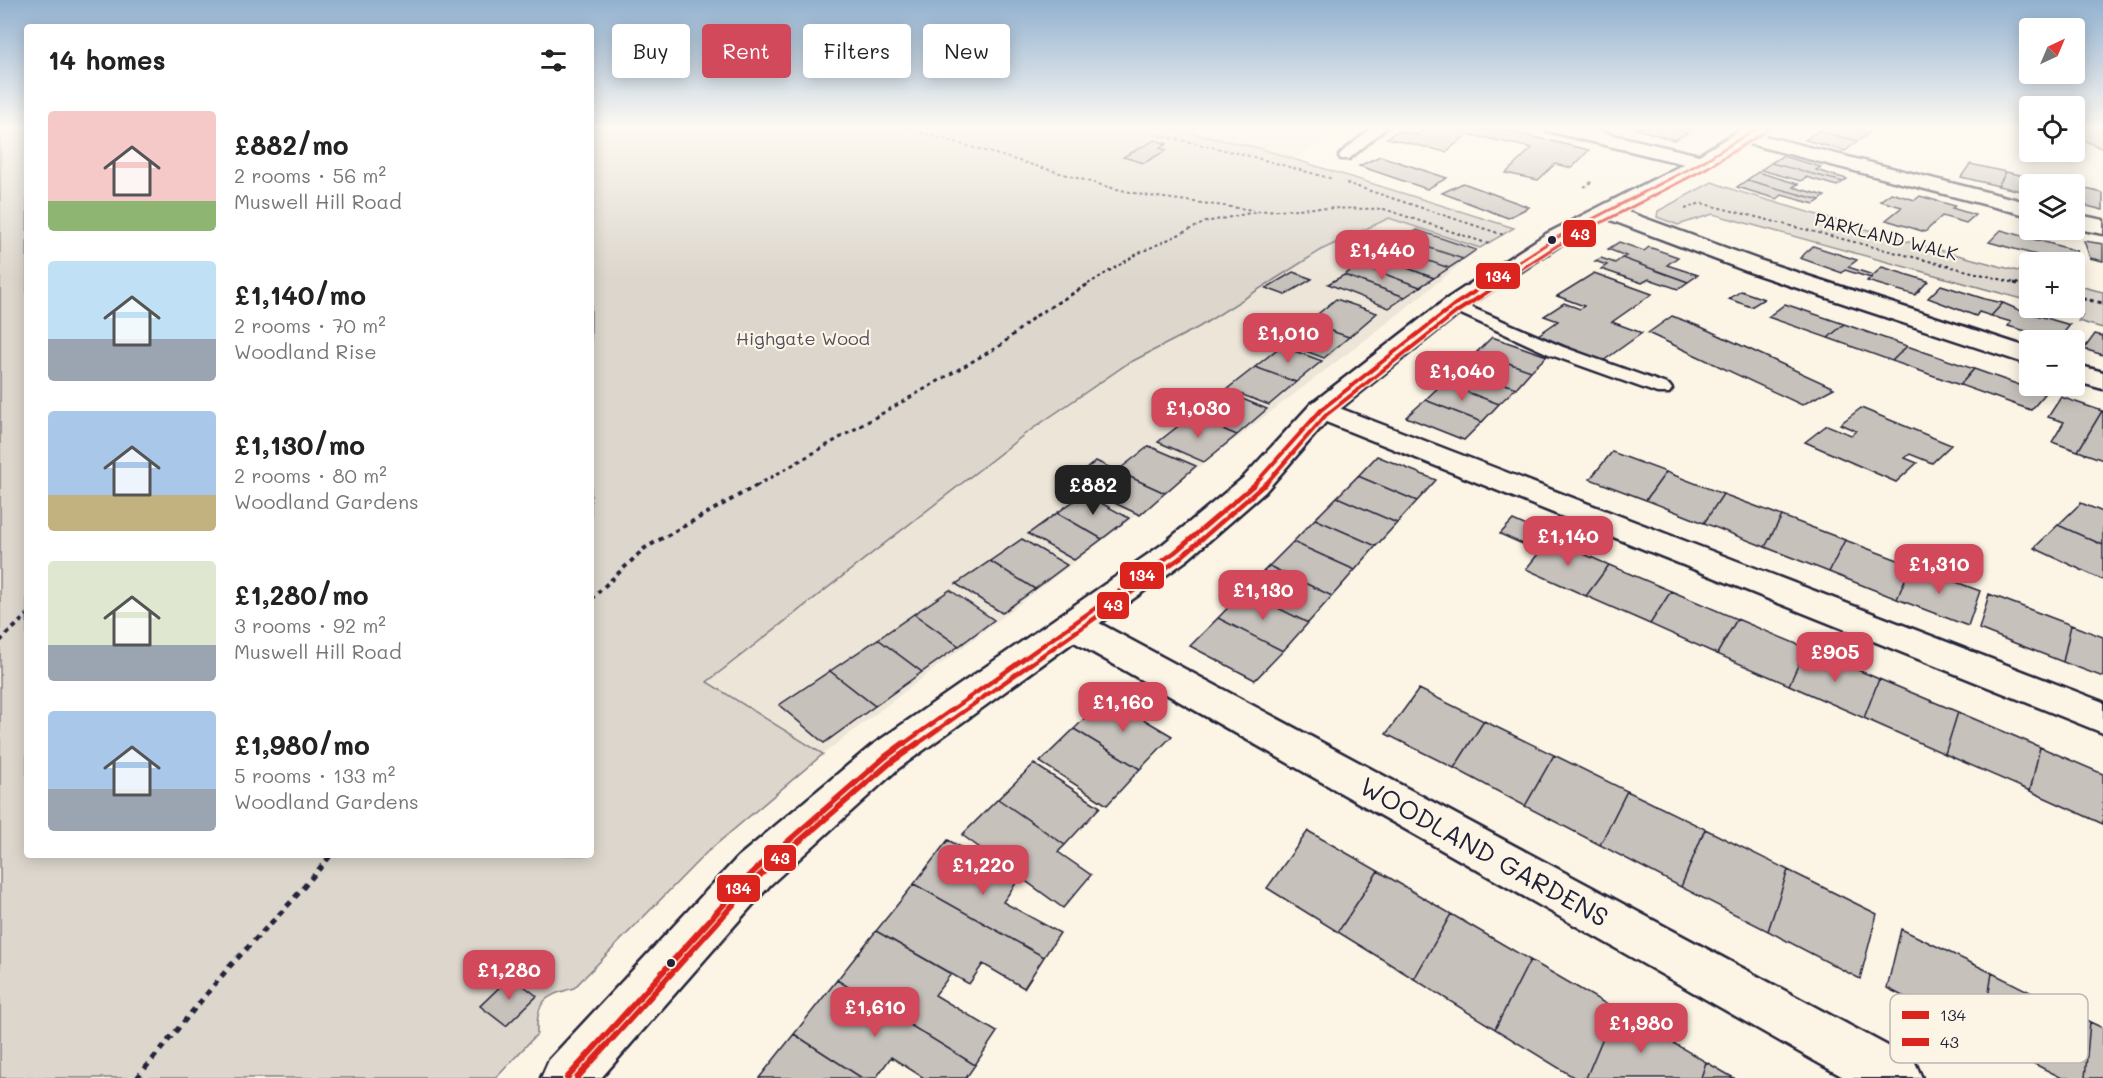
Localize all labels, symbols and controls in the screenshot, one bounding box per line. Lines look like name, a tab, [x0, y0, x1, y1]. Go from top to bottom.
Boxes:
north arrow	[2019, 18, 2085, 84]
map controls	[2019, 18, 2085, 396]
chip: Buy	[612, 24, 690, 78]
chip: Rent	[702, 24, 791, 78]
chip: Filters	[803, 24, 911, 78]
chip: New	[923, 24, 1010, 78]
text: 14 homes	[48, 43, 166, 77]
icon: filters	[537, 44, 570, 77]
button: locate	[2019, 96, 2085, 162]
text: £882/mo	[234, 128, 349, 162]
icon: home	[96, 135, 168, 207]
text: 2 rooms · 56 m²	[234, 162, 386, 188]
button: layers	[2019, 174, 2085, 240]
text: Muswell Hill Road	[234, 188, 402, 214]
street label: PARKLAND WALK	[1812, 207, 1960, 265]
line badge: 43	[1562, 219, 1597, 248]
text: 43	[1570, 223, 1590, 244]
pin: £1,440	[1333, 230, 1431, 281]
unlabelled marker	[1546, 234, 1558, 246]
text: £1,440	[1349, 236, 1415, 262]
button: +	[2019, 252, 2085, 318]
line badge: 134	[1475, 262, 1521, 290]
text: 134	[1485, 265, 1511, 286]
text: £1,140/mo	[234, 278, 366, 312]
icon: home	[96, 285, 168, 357]
text: 2 rooms · 70 m²	[234, 312, 386, 338]
pin: £1,010	[1239, 313, 1337, 364]
text: £1,010	[1257, 319, 1319, 345]
park label: Highgate Wood	[736, 326, 870, 350]
button: −	[2019, 330, 2085, 396]
text: Woodland Rise	[234, 338, 377, 364]
pin: £1,040	[1413, 351, 1511, 402]
text: £1,040	[1429, 357, 1495, 383]
pin: £1,030	[1149, 388, 1247, 439]
text: £1,030	[1165, 394, 1231, 420]
text: £1,130/mo	[234, 428, 365, 462]
icon: home	[96, 435, 168, 507]
text: 2 rooms · 80 m²	[234, 462, 387, 488]
pin: £882	[1057, 465, 1129, 516]
text: £882	[1069, 471, 1117, 497]
text: Woodland Gardens	[234, 488, 419, 514]
pin: £1,140	[1519, 516, 1617, 567]
text: £1,140	[1537, 522, 1599, 548]
pin: £1,310	[1890, 544, 1988, 595]
text: £1,310	[1908, 550, 1970, 576]
line badge: 134	[1119, 561, 1165, 590]
text: 134	[1129, 564, 1155, 585]
pin: £1,130	[1214, 570, 1312, 621]
text: £1,130	[1232, 576, 1294, 602]
text: £1,280/mo	[234, 578, 369, 612]
icon: home	[96, 585, 168, 657]
line badge: 43	[1096, 591, 1130, 620]
text: 43	[1103, 594, 1123, 615]
text: 3 rooms · 92 m²	[234, 612, 386, 638]
pin: £905	[1799, 632, 1871, 683]
text: Muswell Hill Road	[234, 638, 402, 664]
text: £905	[1811, 638, 1860, 664]
pin: £1,160	[1074, 682, 1172, 733]
text: £1,160	[1092, 688, 1154, 714]
text: £1,980/mo	[234, 728, 370, 762]
icon: home	[96, 735, 168, 807]
text: 5 rooms · 133 m²	[234, 762, 395, 788]
street label: WOODLAND GARDENS	[1354, 769, 1615, 934]
text: Woodland Gardens	[234, 788, 419, 814]
line badge: 43	[763, 844, 797, 872]
pin: £1,220	[934, 845, 1032, 896]
text: 43	[770, 847, 790, 868]
text: £1,220	[952, 851, 1014, 877]
line badge: 134	[716, 874, 761, 903]
text: 134	[725, 877, 751, 898]
pin: £1,280	[460, 950, 558, 1001]
text: £1,280	[477, 956, 541, 982]
unlabelled marker	[665, 957, 677, 969]
pin: £1,610	[826, 987, 924, 1038]
text: £1,610	[844, 993, 906, 1019]
legend	[1890, 994, 2088, 1063]
pin: £1,980	[1592, 1003, 1690, 1054]
text: 134	[1940, 1004, 1967, 1025]
text: £1,980	[1609, 1009, 1673, 1035]
text: 43	[1940, 1031, 1959, 1052]

